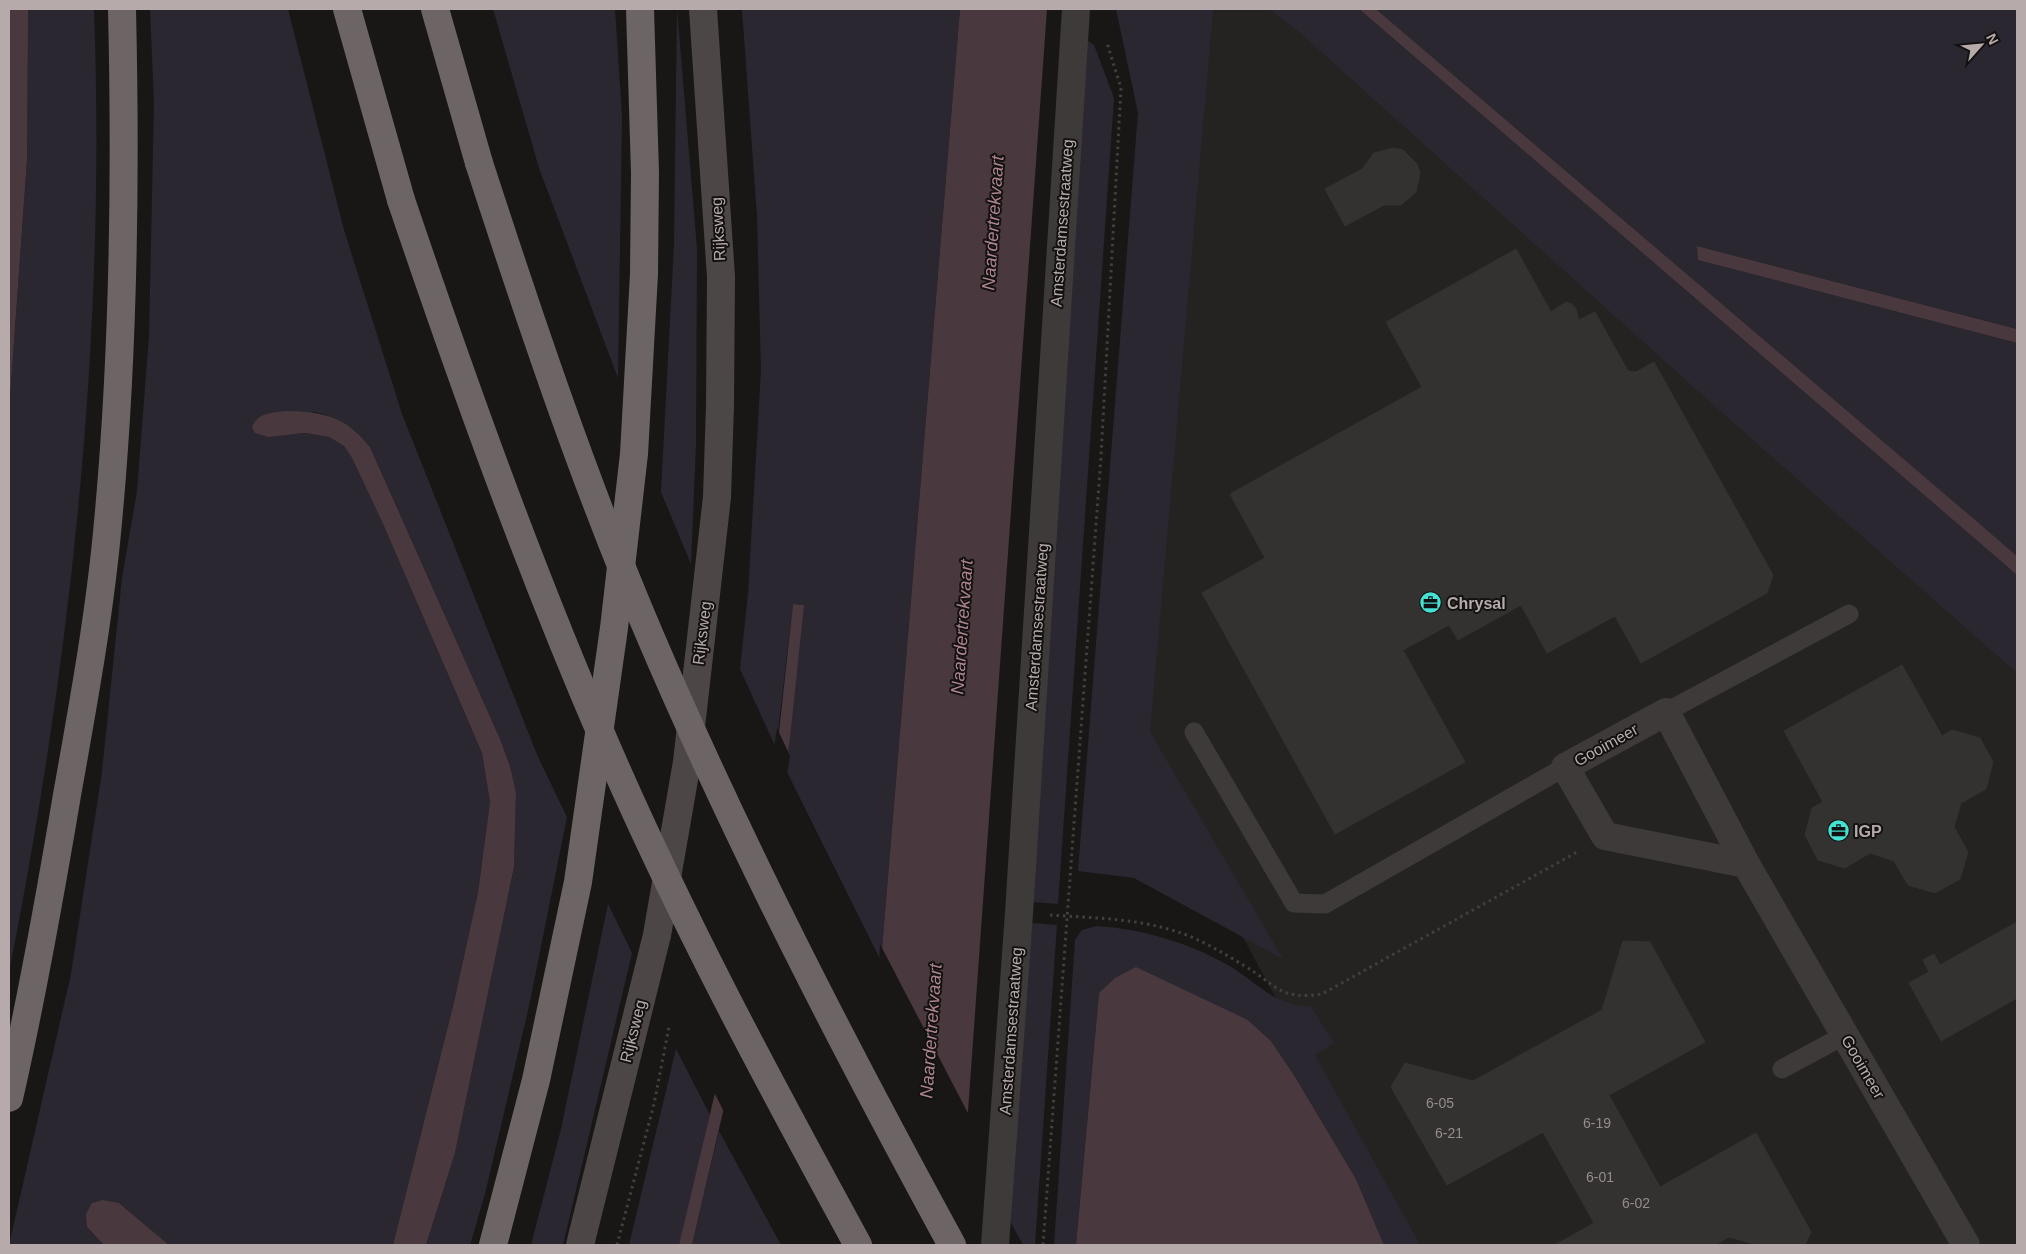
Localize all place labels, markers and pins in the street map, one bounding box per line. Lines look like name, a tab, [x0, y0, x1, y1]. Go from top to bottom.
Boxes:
office icon: Chrysal	[1419, 591, 1443, 615]
place label: Chrysal	[1447, 595, 1506, 612]
office icon: IGP	[1826, 819, 1850, 843]
place label: IGP	[1854, 823, 1882, 840]

